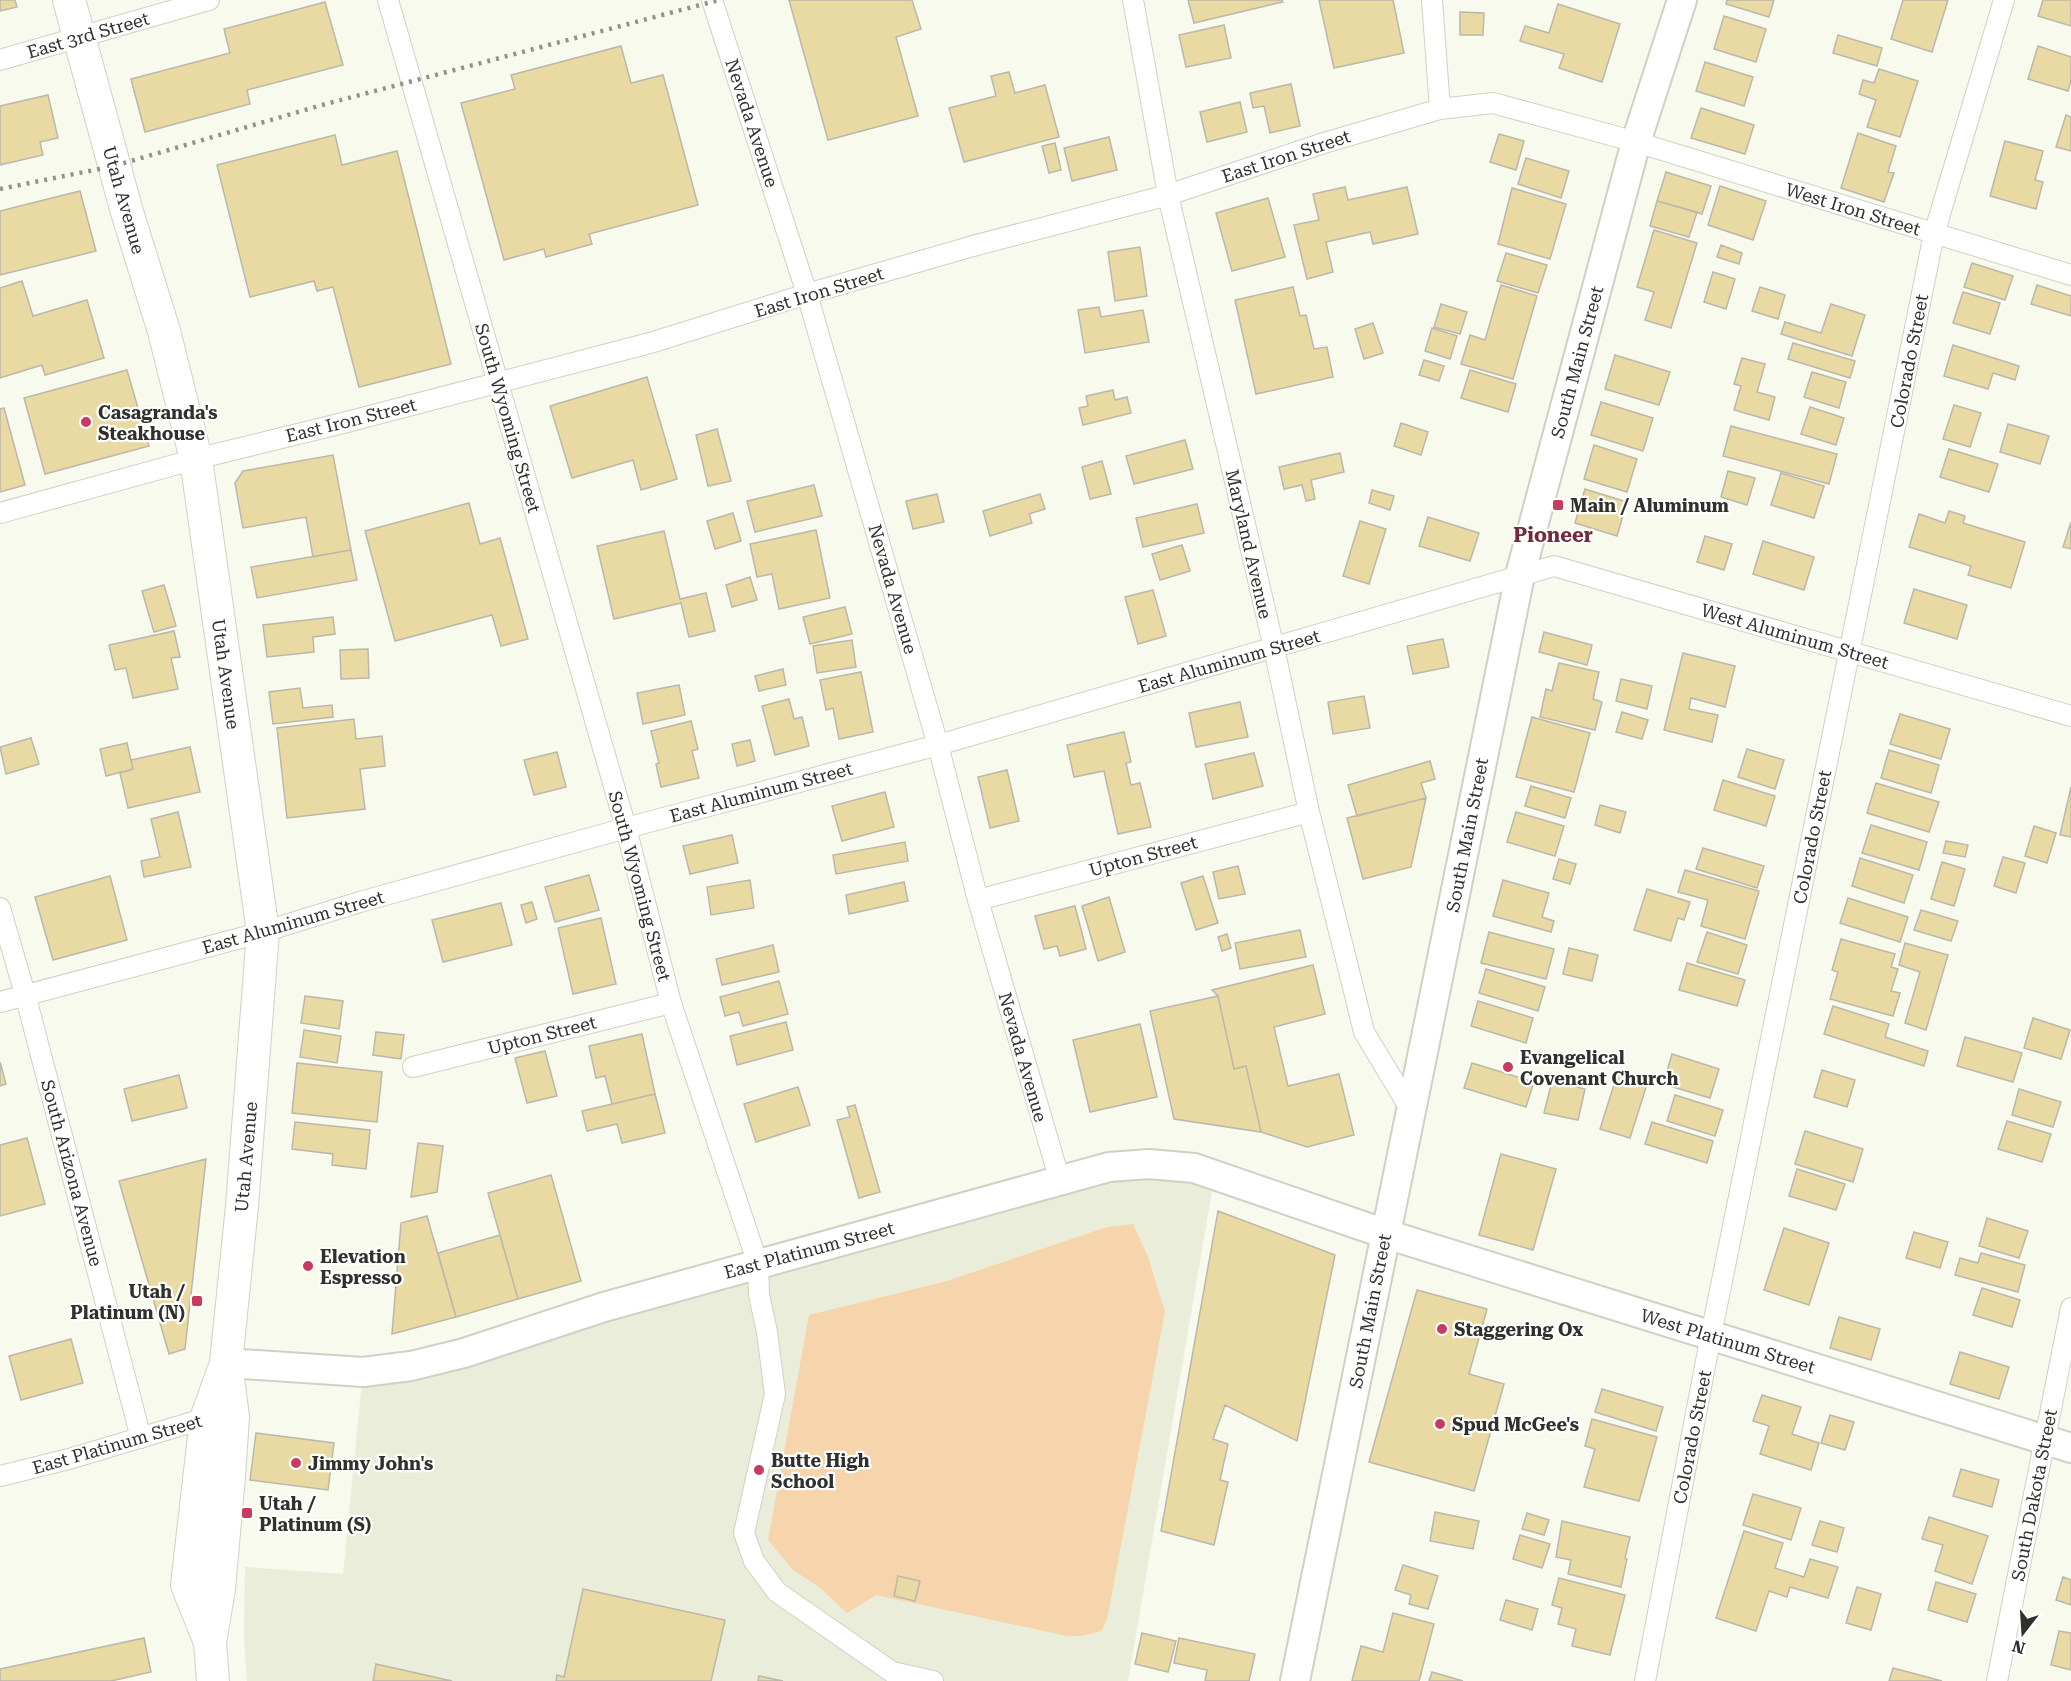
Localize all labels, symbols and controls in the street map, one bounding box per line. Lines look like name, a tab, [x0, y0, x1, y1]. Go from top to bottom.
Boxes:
street label: East 3rd Street	[24, 7, 152, 62]
street label: Nevada Avenue	[721, 56, 783, 190]
street label: East Iron Street	[1219, 125, 1353, 187]
street label: Utah Avenue	[99, 144, 149, 257]
street label: West Iron Street	[1783, 178, 1923, 240]
street label: East Iron Street	[752, 262, 886, 322]
street label: South Main Street	[1547, 283, 1608, 441]
street label: Colorado Street	[1886, 292, 1932, 430]
street label: South Wyoming Street	[471, 321, 545, 515]
street label: East Iron Street	[283, 394, 419, 446]
place label: Casagranda's Steakhouse	[98, 402, 218, 444]
marker: Casagranda's Steakhouse	[79, 415, 93, 429]
street label: Maryland Avenue	[1222, 467, 1276, 621]
place label: Main / Aluminum	[1570, 495, 1730, 516]
marker: Main / Aluminum	[1551, 498, 1565, 512]
street label: Nevada Avenue	[864, 522, 922, 656]
district label: Pioneer	[1513, 523, 1593, 547]
street label: West Aluminum Street	[1699, 599, 1892, 673]
street label: Utah Avenue	[208, 617, 244, 731]
street label: East Aluminum Street	[1136, 625, 1323, 697]
street label: South Main Street	[1442, 756, 1492, 914]
street label: East Aluminum Street	[667, 757, 855, 827]
street label: Colorado Street	[1789, 768, 1835, 906]
street label: South Wyoming Street	[604, 789, 676, 984]
street label: Upton Street	[1087, 831, 1200, 881]
street label: East Aluminum Street	[200, 886, 387, 958]
street label: Nevada Avenue	[994, 990, 1052, 1124]
street label: Upton Street	[485, 1011, 599, 1059]
place label: Evangelical Covenant Church	[1520, 1047, 1678, 1089]
marker: Evangelical Covenant Church	[1501, 1060, 1515, 1074]
street label: South Arizona Avenue	[37, 1077, 107, 1269]
street label: Utah Avenue	[231, 1101, 261, 1213]
street label: East Platinum Street	[722, 1217, 897, 1283]
street label: South Main Street	[1345, 1232, 1395, 1390]
place label: Elevation Espresso	[320, 1246, 406, 1288]
marker: Elevation Espresso	[301, 1259, 315, 1273]
place label: Utah / Platinum (N)	[70, 1281, 186, 1323]
marker: Utah / Platinum (N)	[190, 1294, 204, 1308]
street label: West Platinum Street	[1638, 1304, 1818, 1378]
place label: Staggering Ox	[1454, 1319, 1583, 1340]
marker: Staggering Ox	[1435, 1322, 1449, 1336]
street label: Colorado Street	[1669, 1368, 1715, 1506]
street label: South Dakota Street	[2007, 1407, 2061, 1583]
street label: East Platinum Street	[30, 1410, 205, 1478]
place label: Spud McGee's	[1452, 1414, 1579, 1435]
marker: Spud McGee's	[1433, 1417, 1447, 1431]
place label: Butte High School	[771, 1450, 870, 1492]
place label: Jimmy John's	[308, 1453, 433, 1474]
marker: Jimmy John's	[289, 1456, 303, 1470]
marker: Butte High School	[752, 1463, 766, 1477]
place label: Utah / Platinum (S)	[259, 1493, 371, 1535]
marker: Utah / Platinum (S)	[240, 1506, 254, 1520]
north arrow	[1993, 1603, 2053, 1663]
text: N	[2010, 1636, 2027, 1658]

